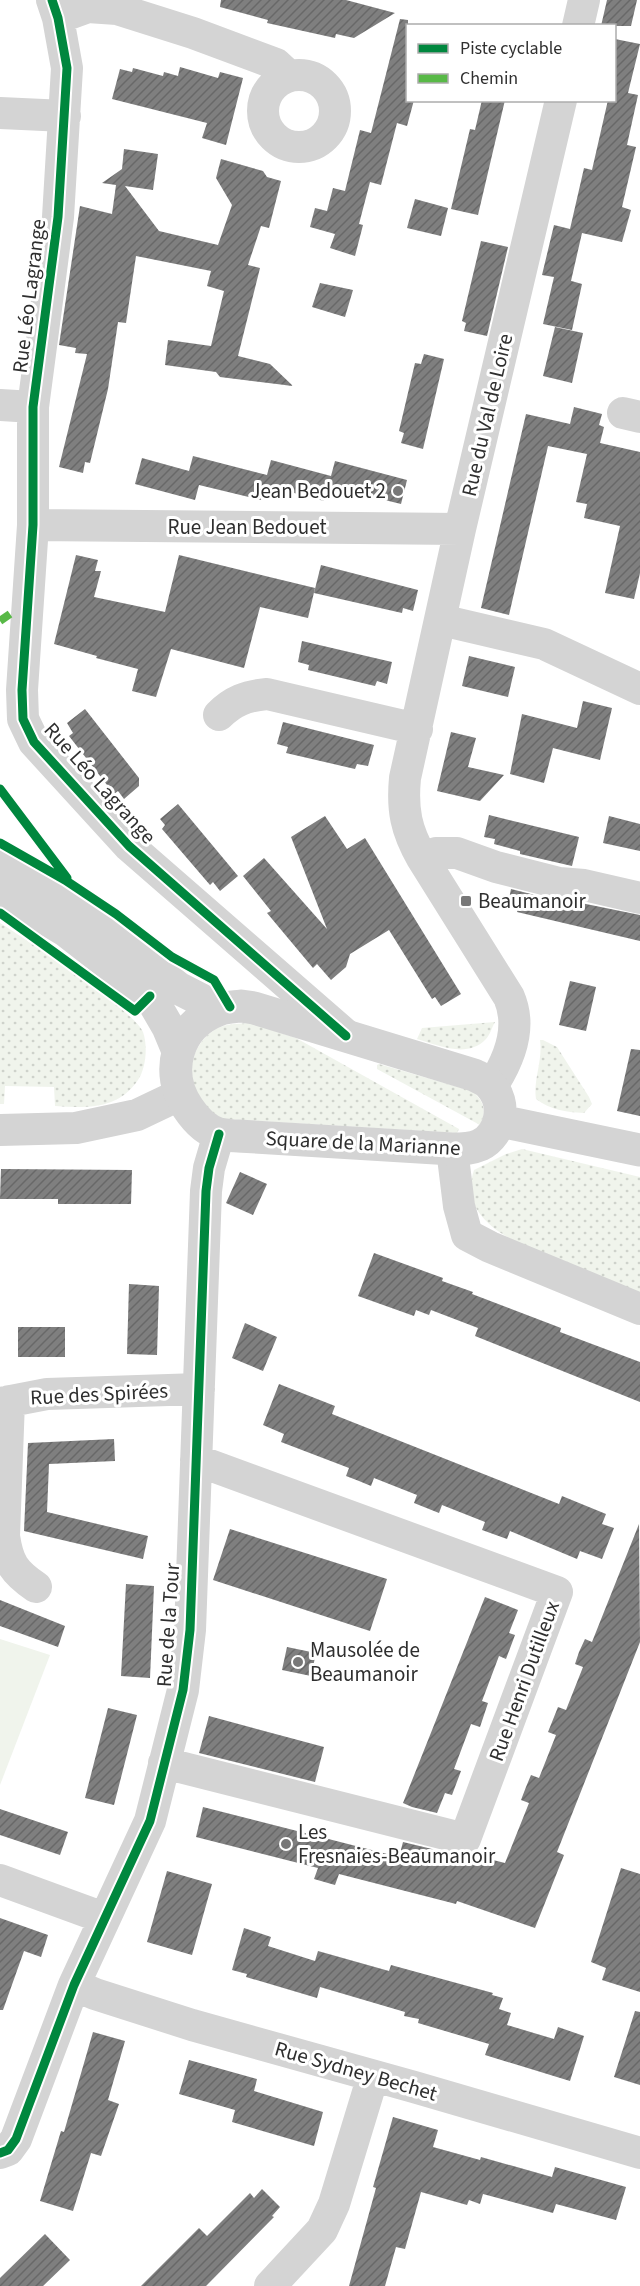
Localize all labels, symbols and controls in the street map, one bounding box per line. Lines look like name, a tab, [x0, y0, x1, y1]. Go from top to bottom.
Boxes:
legend	[406, 24, 616, 102]
text: Piste cyclable	[460, 36, 562, 61]
text: Chemin	[460, 66, 518, 91]
street label: Rue Léo Lagrange	[5, 217, 53, 375]
street label: Rue du Val de Loire	[454, 331, 520, 499]
place label: Jean Bedouet 2	[250, 476, 386, 506]
marker: Jean Bedouet 2	[391, 484, 405, 498]
street label: Rue Jean Bedouet	[168, 512, 326, 542]
street label: Rue Léo Lagrange	[37, 715, 163, 851]
place label: Beaumanoir	[478, 886, 587, 916]
marker: Beaumanoir	[459, 894, 473, 908]
street label: Square de la Marianne	[265, 1123, 461, 1163]
street label: Rue des Spirées	[29, 1375, 169, 1413]
street label: Rue de la Tour	[149, 1561, 187, 1688]
street label: Rue Henri Dutilleux	[481, 1596, 567, 1765]
place label: Mausolée de Beaumanoir	[310, 1635, 420, 1689]
marker: Mausolée de Beaumanoir	[291, 1655, 305, 1669]
place label: Les Fresnaies-Beaumanoir	[298, 1817, 496, 1871]
marker: Les Fresnaies-Beaumanoir	[279, 1837, 293, 1851]
street label: Rue Sydney Bechet	[271, 2033, 441, 2109]

